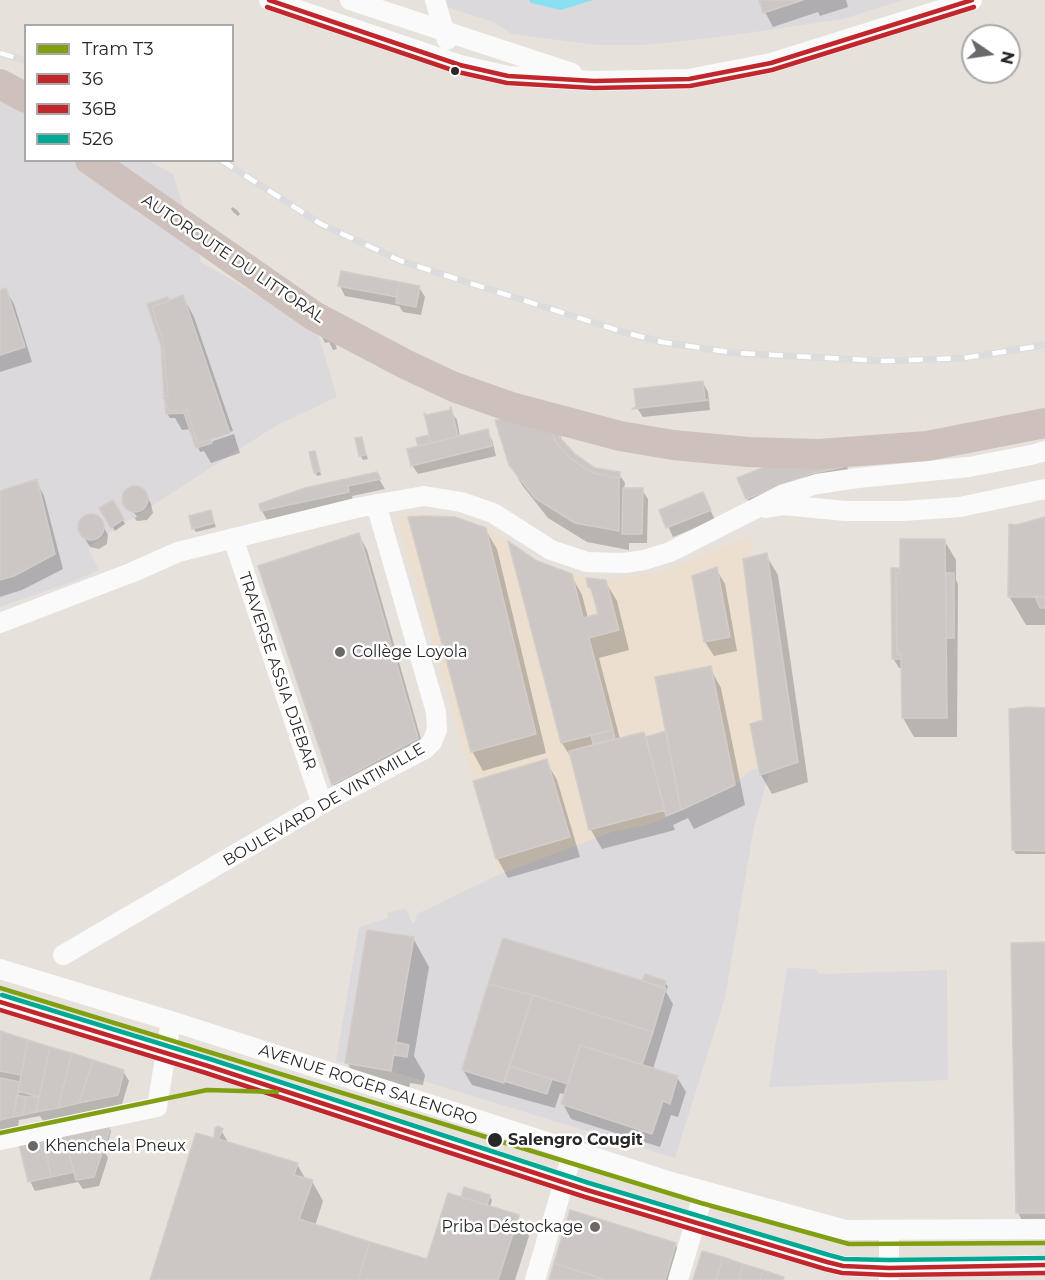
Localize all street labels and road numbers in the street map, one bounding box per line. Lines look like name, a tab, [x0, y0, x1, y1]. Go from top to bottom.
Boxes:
street label: AUTOROUTE DU LITTORAL	[138, 191, 328, 327]
street label: TRAVERSE ASSIA DJEBAR	[234, 570, 320, 772]
street label: BOULEVARD DE VINTIMILLE	[220, 739, 428, 871]
street label: AVENUE ROGER SALENGRO	[256, 1041, 480, 1129]

